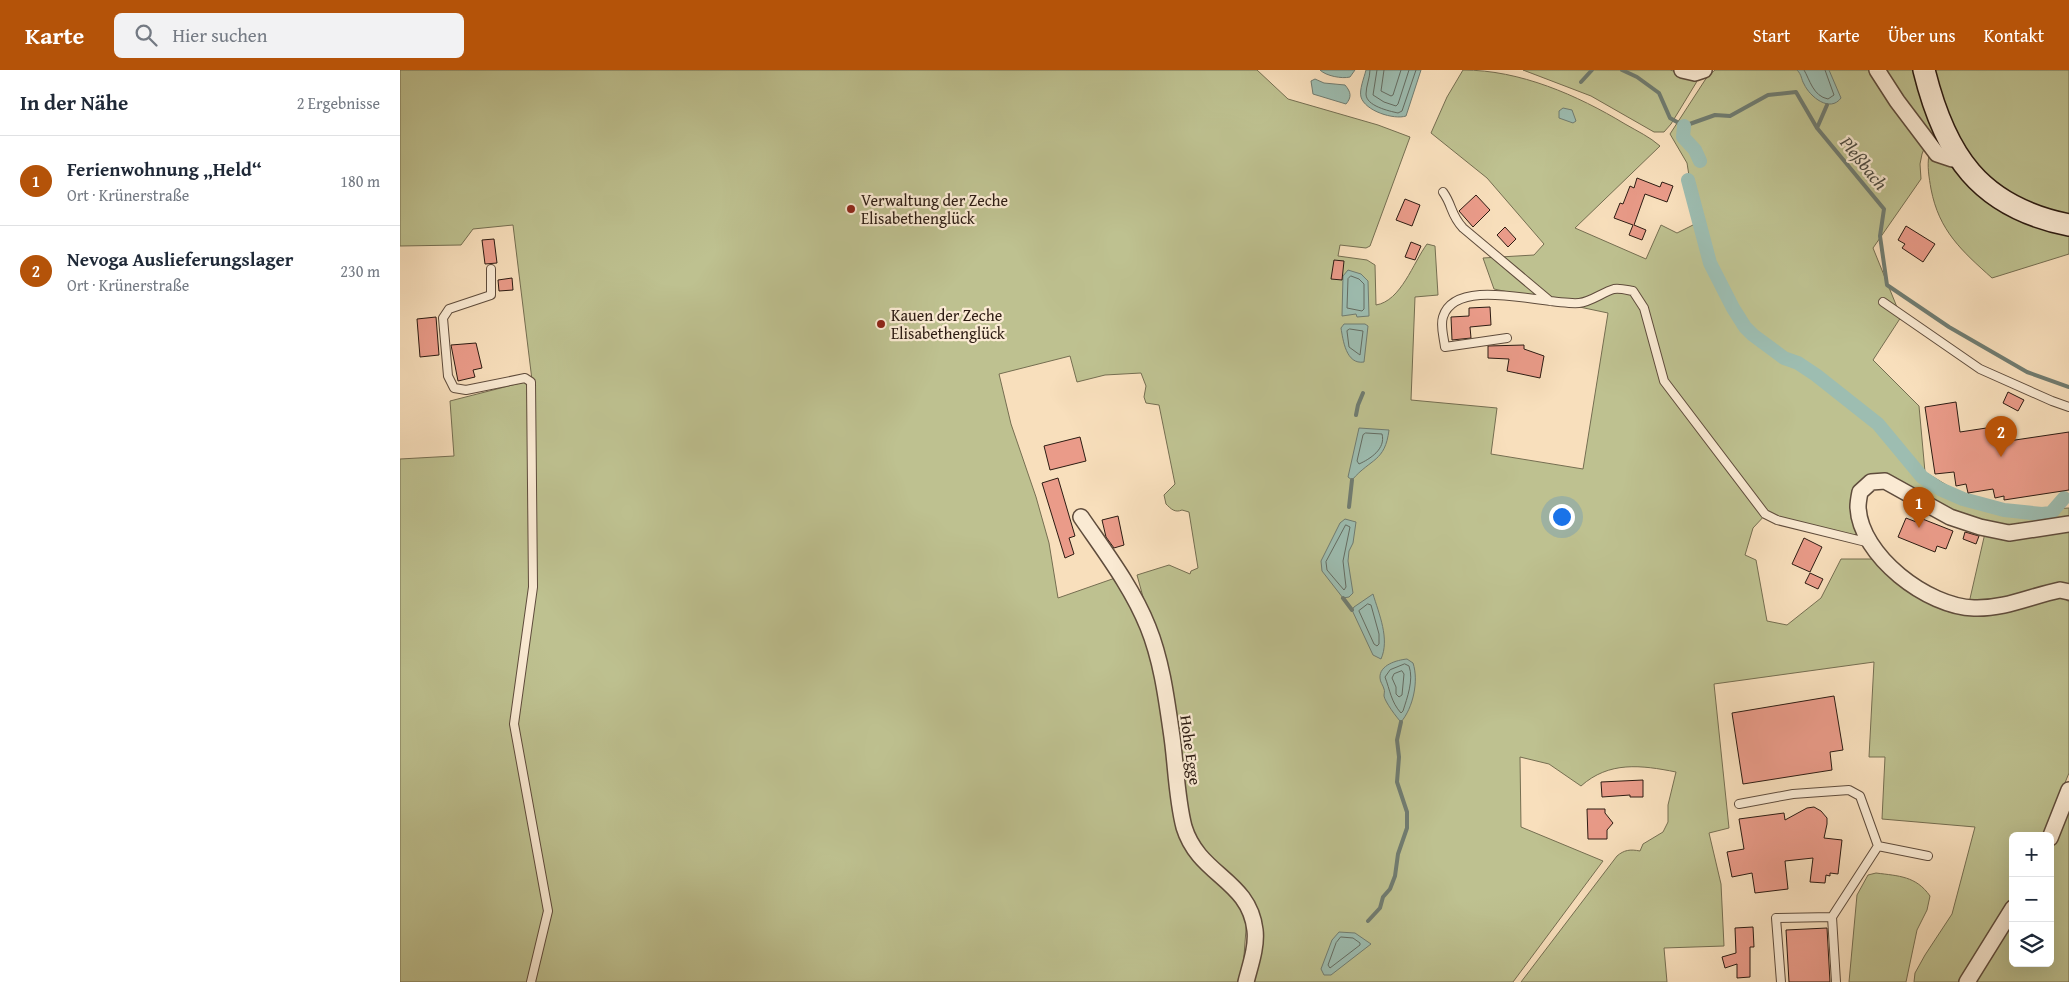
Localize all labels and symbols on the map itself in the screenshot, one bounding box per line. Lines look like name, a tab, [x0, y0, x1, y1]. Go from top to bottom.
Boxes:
water label: Pleßbach	[1833, 129, 1894, 196]
place label: Verwaltung der Zeche Elisabethenglück	[861, 188, 1008, 230]
marker: Verwaltung der Zeche Elisabethenglück	[845, 203, 857, 215]
place label: Kauen der Zeche Elisabethenglück	[891, 303, 1006, 345]
marker: Kauen der Zeche Elisabethenglück	[875, 318, 887, 330]
pin: 2	[1985, 416, 2017, 457]
pin: 1	[1903, 487, 1935, 528]
your location	[1549, 504, 1575, 530]
street label: Hohe Egge	[1174, 714, 1208, 786]

